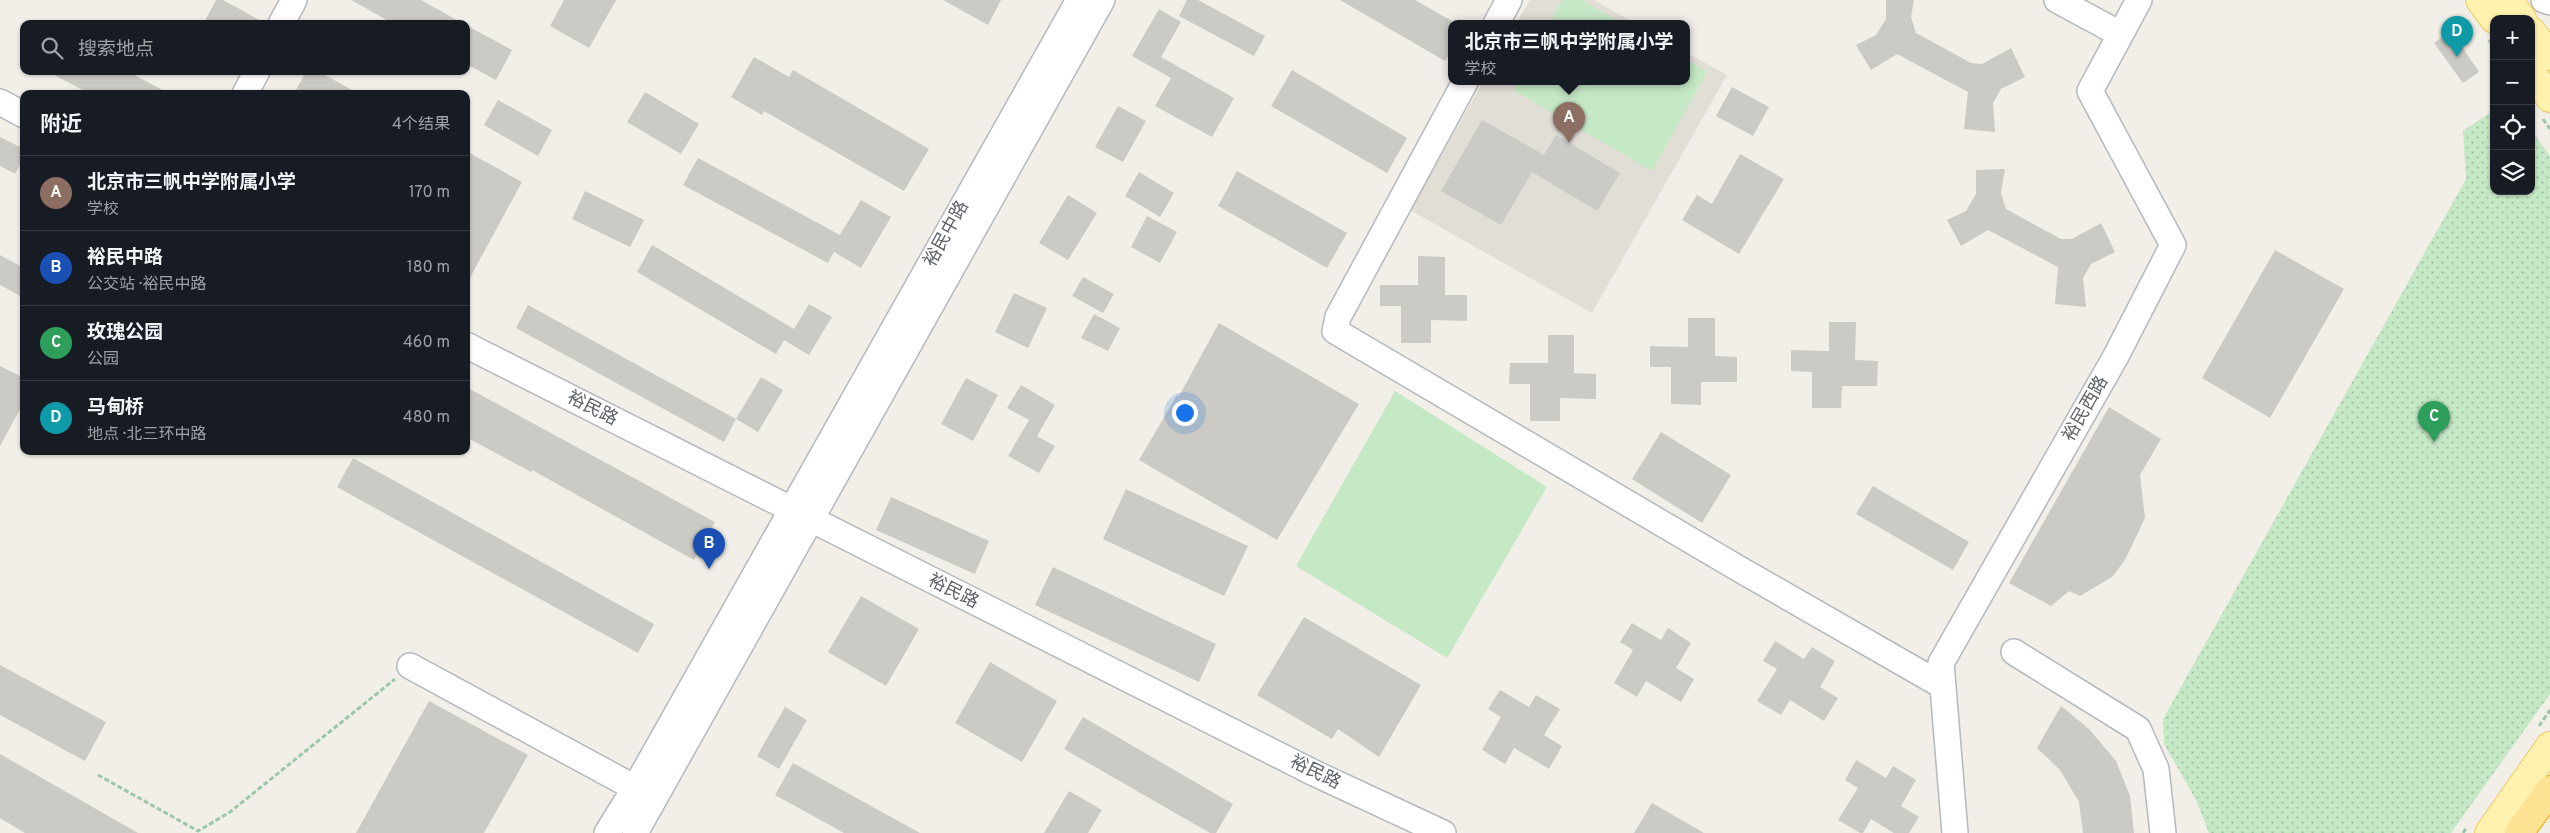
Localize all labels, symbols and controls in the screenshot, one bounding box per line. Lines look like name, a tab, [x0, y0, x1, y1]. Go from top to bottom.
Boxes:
map controls	[2490, 15, 2535, 195]
button: +	[2490, 15, 2535, 60]
pin: D	[2441, 16, 2473, 57]
search box	[20, 20, 470, 75]
popup	[1448, 20, 1690, 85]
text: 北京市三帆中学附属小学	[1464, 31, 1674, 55]
icon: search	[38, 34, 66, 62]
text: 搜索地点	[78, 38, 154, 62]
text: 学校	[1464, 60, 1497, 80]
button: −	[2490, 60, 2535, 105]
pin: A	[1553, 102, 1585, 143]
button: locate	[2490, 105, 2535, 150]
text: 附近	[40, 112, 82, 139]
text: 4个结果	[392, 115, 450, 135]
button: layers	[2490, 150, 2535, 195]
text: 北京市三帆中学附属小学	[87, 171, 296, 195]
text: A	[50, 183, 62, 203]
text: 170 m	[409, 183, 450, 203]
street label: 裕民中路	[919, 197, 975, 271]
text: 学校	[87, 200, 119, 220]
text: 裕民中路	[87, 246, 163, 270]
text: B	[50, 258, 62, 278]
text: 180 m	[407, 258, 450, 278]
text: 公交站 · 裕民中路	[87, 275, 207, 295]
text: 玫瑰公园	[87, 321, 163, 345]
text: C	[51, 333, 61, 353]
text: 460 m	[403, 333, 450, 353]
text: 公园	[87, 350, 119, 370]
street label: 裕民西路	[2058, 372, 2114, 446]
street label: 裕民路	[563, 386, 621, 432]
text: 马甸桥	[87, 396, 144, 420]
your location	[1172, 400, 1198, 426]
pin: C	[2418, 401, 2450, 442]
text: D	[50, 408, 62, 428]
text: 480 m	[403, 408, 450, 428]
text: 地点 · 北三环中路	[87, 425, 207, 445]
pin: B	[693, 528, 725, 569]
street label: 裕民路	[924, 569, 982, 615]
street label: 裕民路	[1286, 751, 1344, 795]

